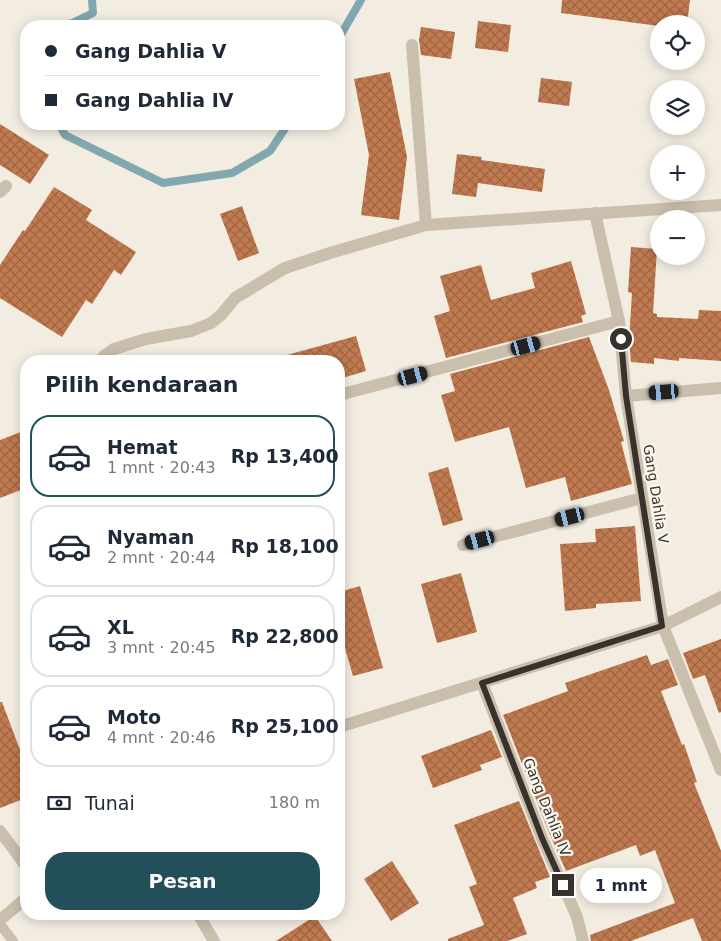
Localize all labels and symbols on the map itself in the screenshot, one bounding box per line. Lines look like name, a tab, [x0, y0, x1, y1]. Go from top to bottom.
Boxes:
route start	[610, 328, 632, 350]
car	[509, 335, 542, 357]
car	[396, 365, 429, 387]
car	[648, 383, 679, 401]
street label: Gang Dahlia V	[640, 443, 672, 545]
car	[553, 506, 586, 528]
car	[463, 529, 496, 551]
street label: Gang Dahlia IV	[520, 756, 574, 859]
callout: 1 mnt	[580, 868, 663, 902]
route end	[552, 874, 574, 896]

